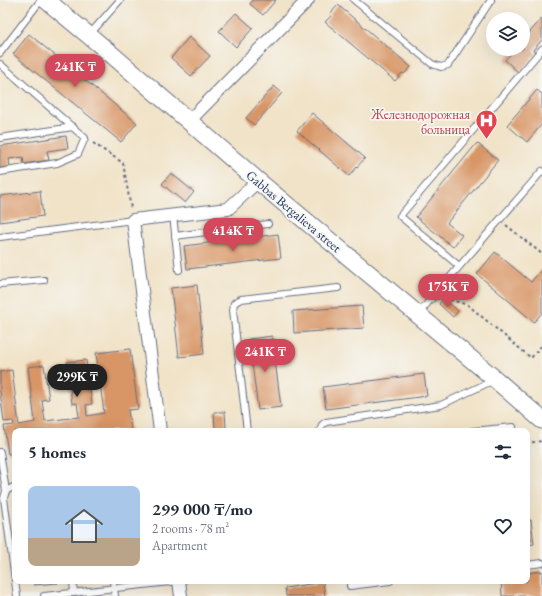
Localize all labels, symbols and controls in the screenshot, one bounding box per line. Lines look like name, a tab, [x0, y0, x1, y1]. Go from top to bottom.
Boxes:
map controls	[486, 12, 530, 56]
button: layers	[486, 12, 530, 56]
pin: 241K ₸	[42, 54, 108, 88]
text: 241K ₸	[54, 58, 96, 75]
place label: Железнодорожная больница	[370, 106, 471, 138]
hospital icon: Железнодорожная больница	[473, 108, 499, 141]
street label: Gabbas Bergalieva street	[243, 167, 345, 256]
pin: 414K ₸	[200, 218, 266, 252]
text: 414K ₸	[212, 222, 254, 239]
pin: 175K ₸	[415, 274, 481, 308]
text: 175K ₸	[427, 278, 469, 295]
pin: 241K ₸	[232, 339, 298, 373]
text: 241K ₸	[244, 343, 286, 360]
pin: 299K ₸	[44, 364, 110, 398]
text: 299K ₸	[56, 368, 98, 385]
text: 5 homes	[28, 441, 86, 463]
icon: filters	[492, 441, 514, 463]
text: 299 000 ₸/mo	[152, 498, 252, 520]
icon: home	[60, 502, 108, 550]
icon: heart	[492, 515, 514, 537]
text: 2 rooms · 78 m²	[152, 520, 229, 537]
text: Apartment	[152, 537, 207, 554]

